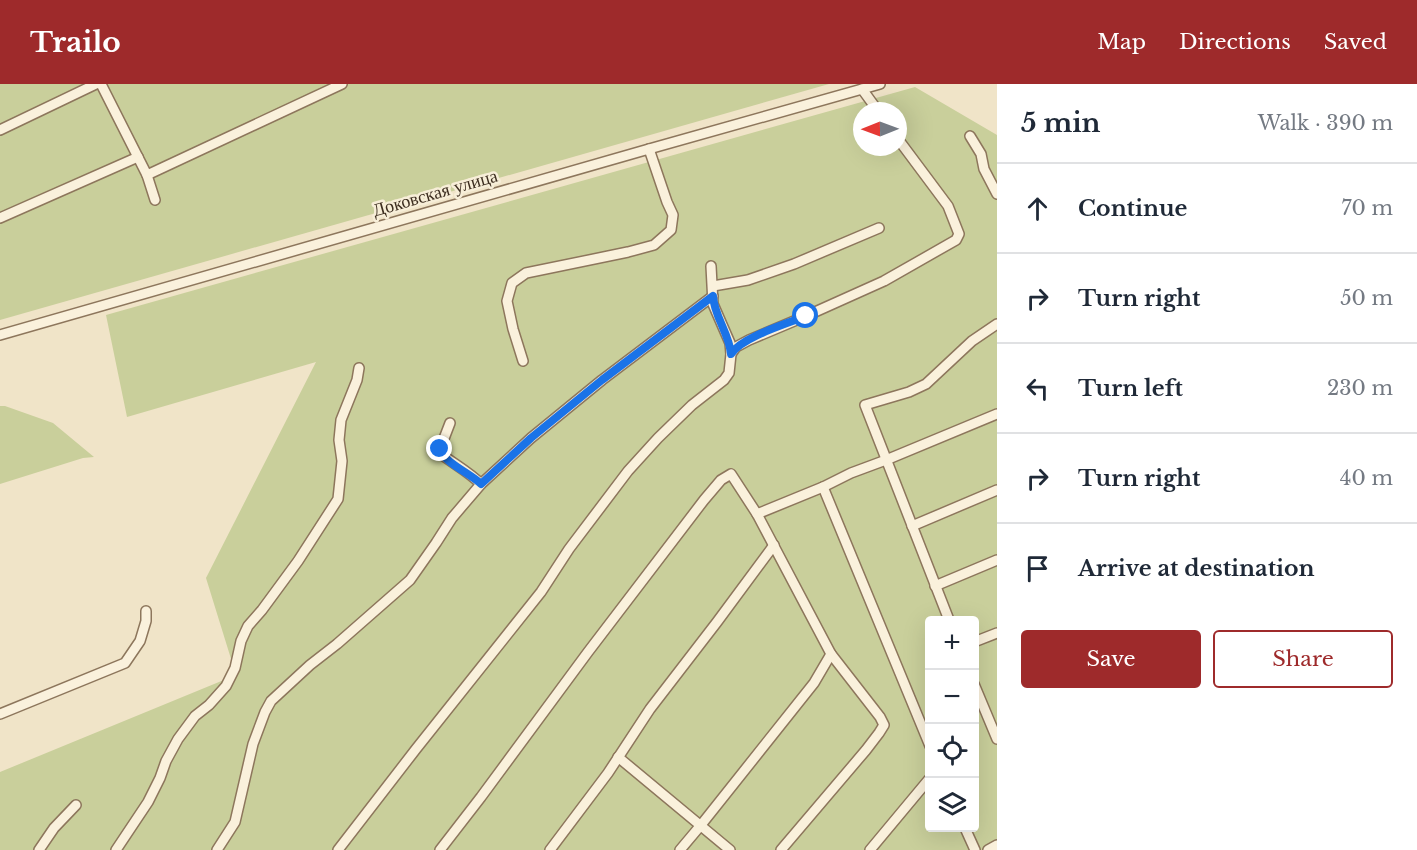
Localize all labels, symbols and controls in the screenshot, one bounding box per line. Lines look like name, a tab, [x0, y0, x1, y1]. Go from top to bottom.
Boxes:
text: Trailo	[30, 25, 121, 60]
text: Map	[1097, 29, 1146, 55]
text: Directions	[1179, 29, 1291, 55]
text: Saved	[1324, 29, 1387, 55]
north arrow	[853, 102, 907, 156]
text: 5 min	[1021, 107, 1100, 139]
text: Walk · 390 m	[1258, 111, 1393, 135]
street label: Доковская улица	[370, 165, 500, 221]
icon: ahead	[1021, 192, 1054, 225]
text: Continue	[1078, 195, 1187, 222]
text: 70 m	[1341, 196, 1393, 220]
icon: right	[1021, 282, 1054, 315]
text: Turn right	[1078, 285, 1200, 312]
text: 50 m	[1340, 286, 1393, 310]
route start	[792, 302, 818, 328]
icon: left	[1021, 372, 1054, 405]
text: Turn left	[1078, 375, 1183, 402]
text: 230 m	[1327, 376, 1393, 400]
route end	[426, 435, 452, 461]
icon: right	[1021, 462, 1054, 495]
text: Turn right	[1078, 465, 1200, 492]
text: 40 m	[1340, 466, 1393, 490]
icon: arrive	[1021, 552, 1054, 585]
text: Arrive at destination	[1078, 555, 1315, 582]
map controls	[925, 616, 979, 832]
button: +	[925, 616, 979, 670]
button: Save	[1021, 630, 1201, 688]
button: Share	[1213, 630, 1393, 688]
button: −	[925, 670, 979, 724]
button: locate	[925, 724, 979, 778]
button: layers	[925, 778, 979, 832]

